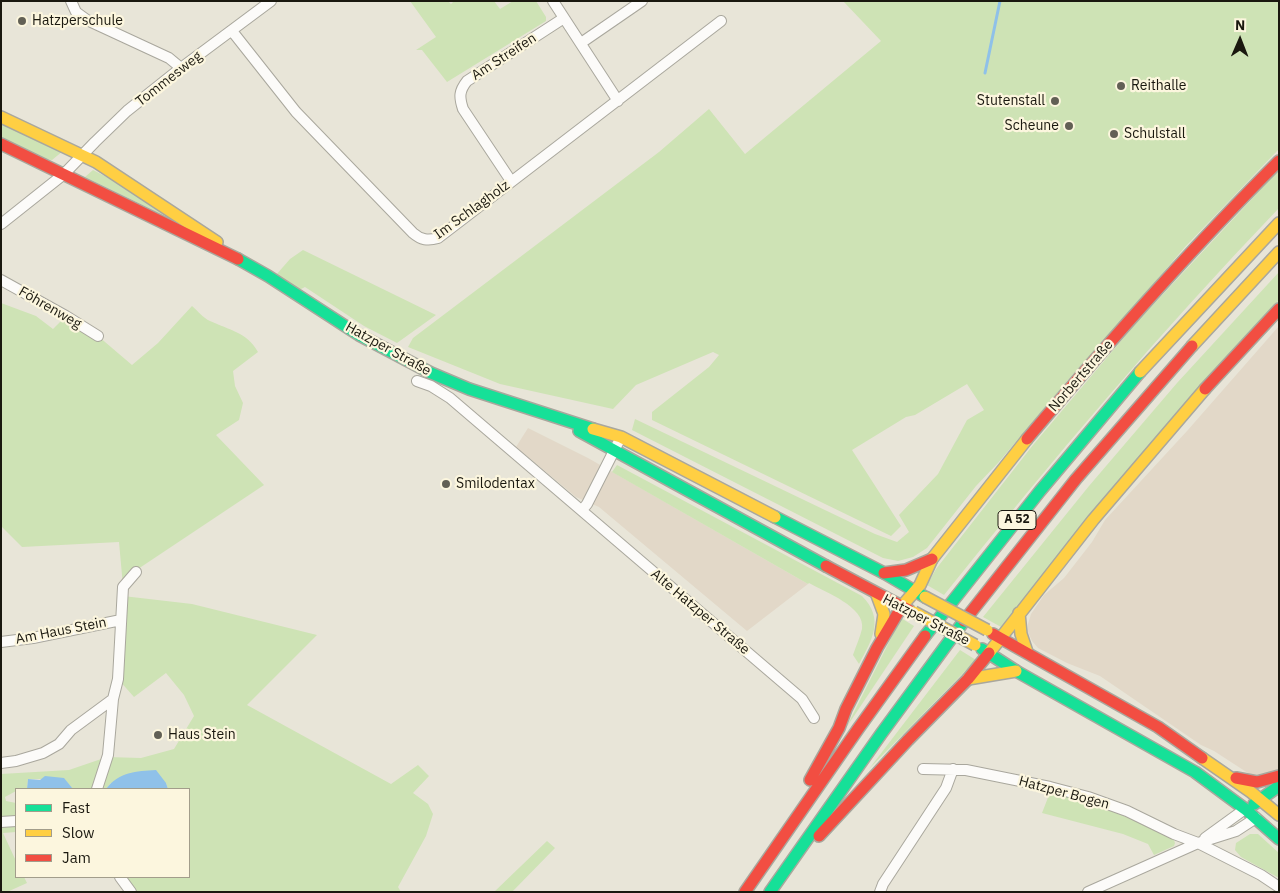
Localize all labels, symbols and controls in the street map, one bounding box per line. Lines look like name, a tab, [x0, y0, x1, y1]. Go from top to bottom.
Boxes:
place label: Hatzperschule	[32, 13, 123, 29]
marker: Hatzperschule	[16, 15, 28, 27]
north arrow	[1215, 15, 1265, 65]
text: N	[1235, 16, 1245, 34]
street label: Am Streifen	[468, 30, 540, 84]
street label: Tommesweg	[132, 48, 206, 110]
place label: Reithalle	[1131, 78, 1187, 94]
marker: Reithalle	[1115, 80, 1127, 92]
place label: Stutenstall	[977, 93, 1045, 109]
marker: Stutenstall	[1049, 95, 1061, 107]
place label: Scheune	[1005, 118, 1059, 134]
marker: Scheune	[1063, 120, 1075, 132]
place label: Schulstall	[1124, 126, 1186, 142]
marker: Schulstall	[1108, 128, 1120, 140]
street label: Im Schlagholz	[431, 177, 513, 243]
street label: Föhrenweg	[16, 283, 84, 333]
street label: Hatzper Straße	[342, 319, 434, 379]
street label: Norbertstraße	[1045, 337, 1117, 415]
place label: Smilodentax	[456, 476, 535, 492]
marker: Smilodentax	[440, 478, 452, 490]
road number: A 52	[998, 510, 1036, 530]
street label: Alte Hatzper Straße	[647, 566, 753, 658]
street label: Hatzper Straße	[880, 591, 972, 649]
street label: Am Haus Stein	[14, 614, 108, 648]
place label: Haus Stein	[168, 727, 236, 743]
marker: Haus Stein	[152, 729, 164, 741]
street label: Hatzper Bogen	[1017, 773, 1111, 813]
legend	[15, 788, 190, 878]
text: Fast	[62, 798, 90, 817]
text: Slow	[62, 823, 95, 842]
text: Jam	[62, 848, 91, 867]

